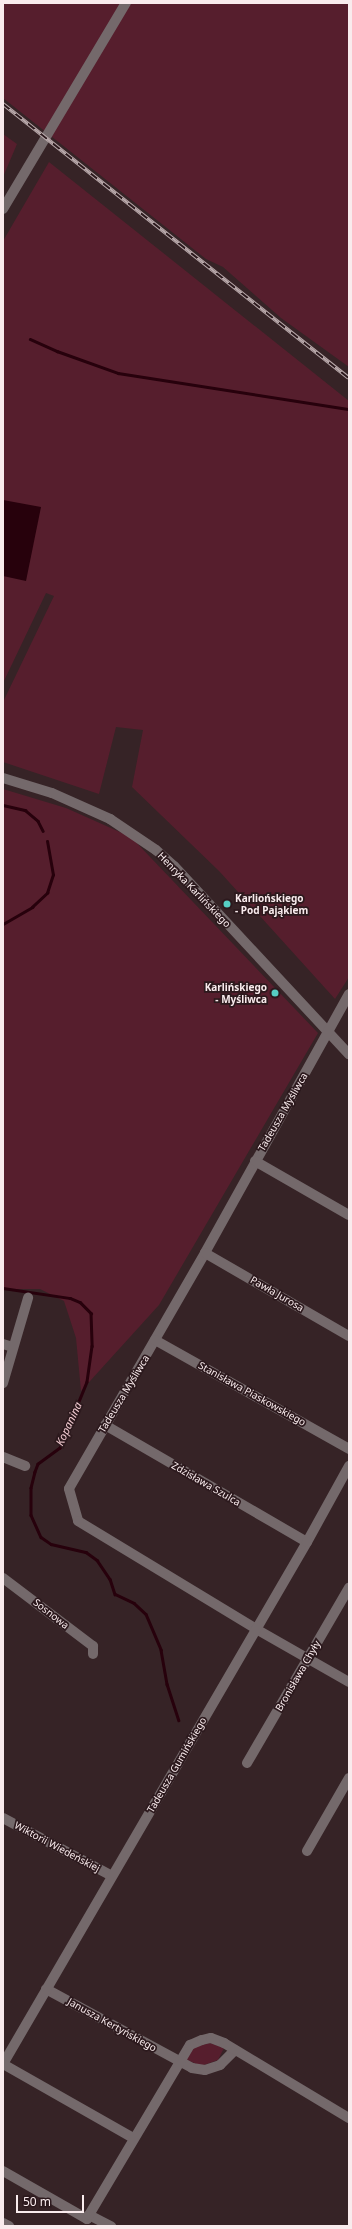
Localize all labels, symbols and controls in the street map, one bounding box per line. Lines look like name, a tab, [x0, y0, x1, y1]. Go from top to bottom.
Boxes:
street label: Henryka Karlińskiego	[155, 850, 233, 930]
place label: Karliońskiego - Pod Pająkiem	[235, 892, 308, 916]
marker: Karliońskiego - Pod Pająkiem	[222, 899, 232, 909]
place label: Karlińskiego - Myśliwca	[205, 981, 267, 1004]
marker: Karlińskiego - Myśliwca	[270, 988, 280, 998]
street label: Tadeusza Myśliwca	[256, 1071, 310, 1153]
street label: Pawła Jurosa	[248, 1274, 306, 1314]
street label: Tadeusza Myśliwca	[96, 1353, 152, 1435]
street label: Stanisława Piaskowskiego	[196, 1359, 308, 1429]
water label: Kopanina	[53, 1400, 85, 1448]
street label: Zdzisława Szulca	[169, 1459, 243, 1509]
street label: Sosnowa	[31, 1596, 71, 1632]
street label: Bronisława Chyły	[273, 1639, 323, 1713]
street label: Tadeusza Gumińskiego	[145, 1715, 209, 1815]
street label: Wiktorii Wiedeńskiej	[12, 1819, 102, 1875]
street label: Janusza Kertyńskiego	[65, 1996, 159, 2054]
scale bar	[18, 2187, 86, 2213]
text: 50 m	[23, 2193, 51, 2210]

